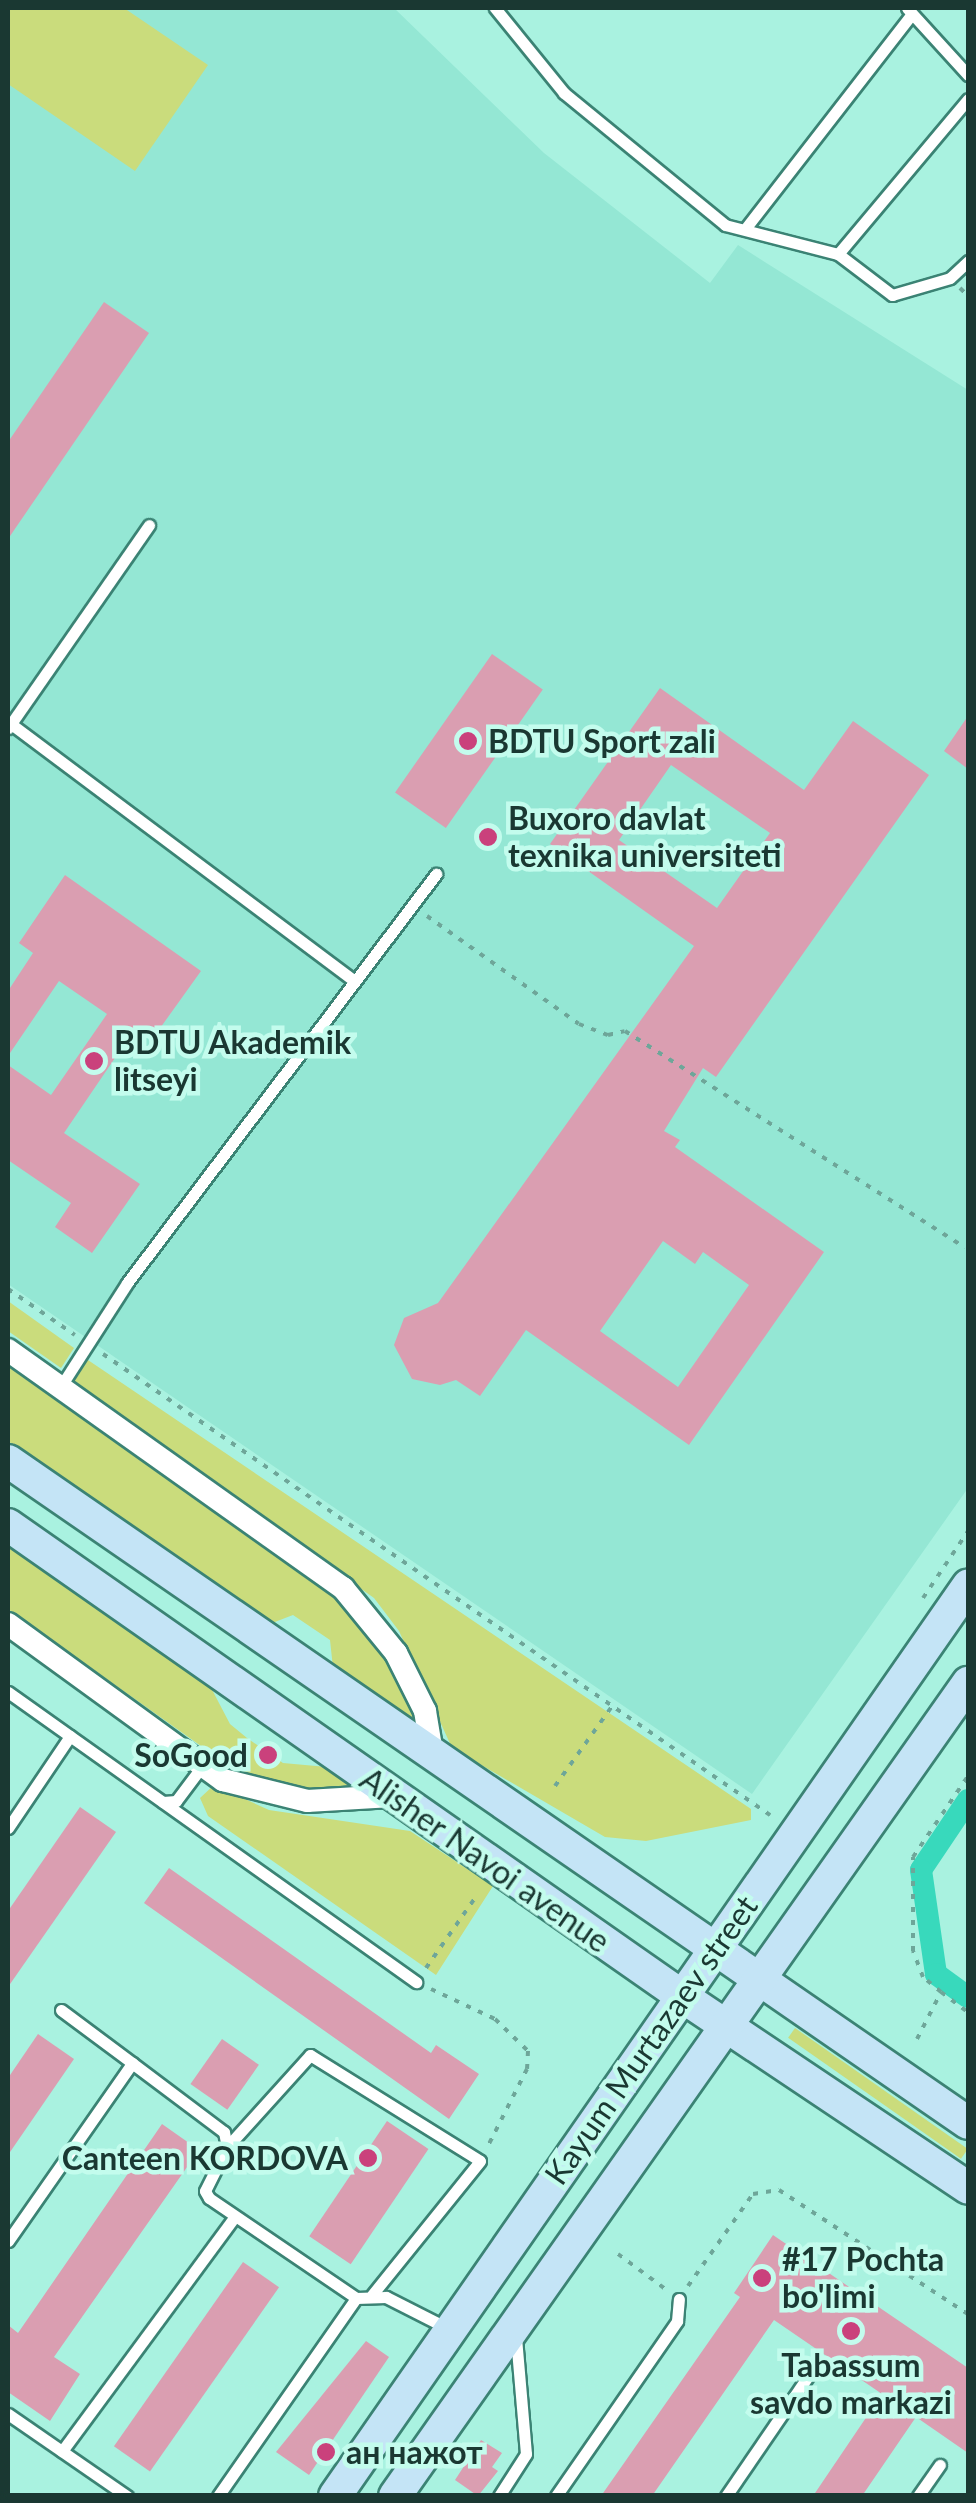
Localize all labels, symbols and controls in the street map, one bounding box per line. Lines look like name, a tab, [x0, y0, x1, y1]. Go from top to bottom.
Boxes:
place label: BDTU Sport zali	[488, 722, 716, 760]
marker: BDTU Sport zali	[457, 730, 479, 752]
place label: Buxoro davlat texnika universiteti	[508, 800, 782, 875]
marker: Buxoro davlat texnika universiteti	[477, 826, 499, 848]
place label: BDTU Akademik litseyi	[114, 1024, 352, 1099]
marker: BDTU Akademik litseyi	[83, 1050, 105, 1072]
place label: SoGood	[134, 1736, 248, 1774]
marker: SoGood	[257, 1744, 279, 1766]
street label: Alisher Navoi avenue	[353, 1759, 617, 1961]
street label: Kayum Murtazaev street	[536, 1888, 766, 2192]
place label: Canteen KORDOVA	[62, 2139, 348, 2177]
marker: Canteen KORDOVA	[357, 2147, 379, 2169]
place label: #17 Pochta bo'limi	[782, 2241, 944, 2316]
marker: #17 Pochta bo'limi	[751, 2267, 773, 2289]
marker: Tabassum savdo markazi	[840, 2320, 862, 2342]
place label: Tabassum savdo markazi	[750, 2347, 952, 2422]
place label: ан нажот	[346, 2433, 483, 2471]
marker: ан нажот	[315, 2441, 337, 2463]

